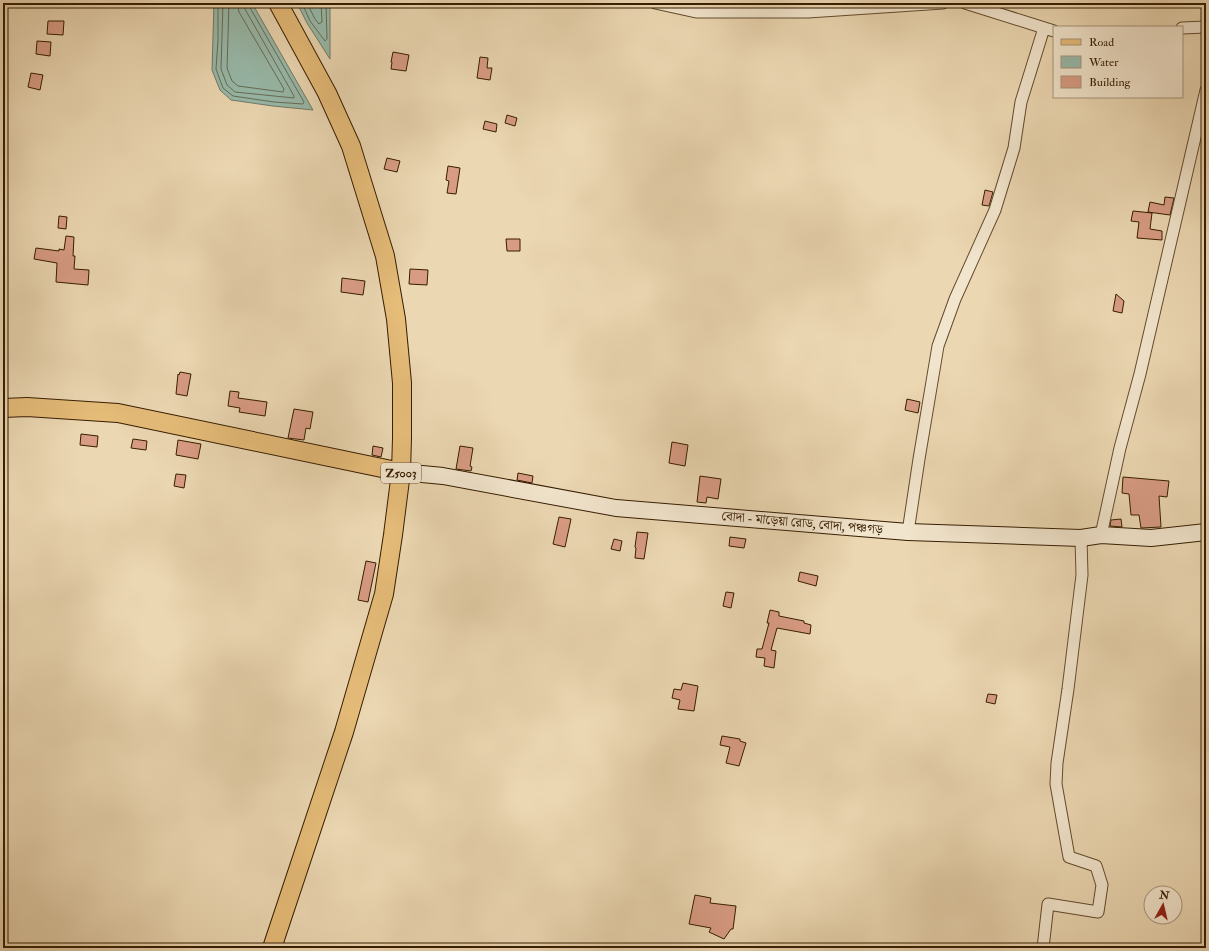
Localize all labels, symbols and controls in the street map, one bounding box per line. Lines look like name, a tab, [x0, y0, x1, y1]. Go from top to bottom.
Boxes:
legend	[1053, 26, 1183, 98]
text: Road	[1089, 35, 1114, 50]
text: Water	[1088, 55, 1119, 70]
text: Building	[1089, 75, 1132, 90]
road number: Z5003	[381, 463, 421, 483]
street label: বোদা - মাড়েয়া রোড, বোদা, পঞ্চগড়	[721, 508, 884, 538]
north arrow	[1143, 885, 1183, 925]
text: N	[1158, 888, 1171, 903]

